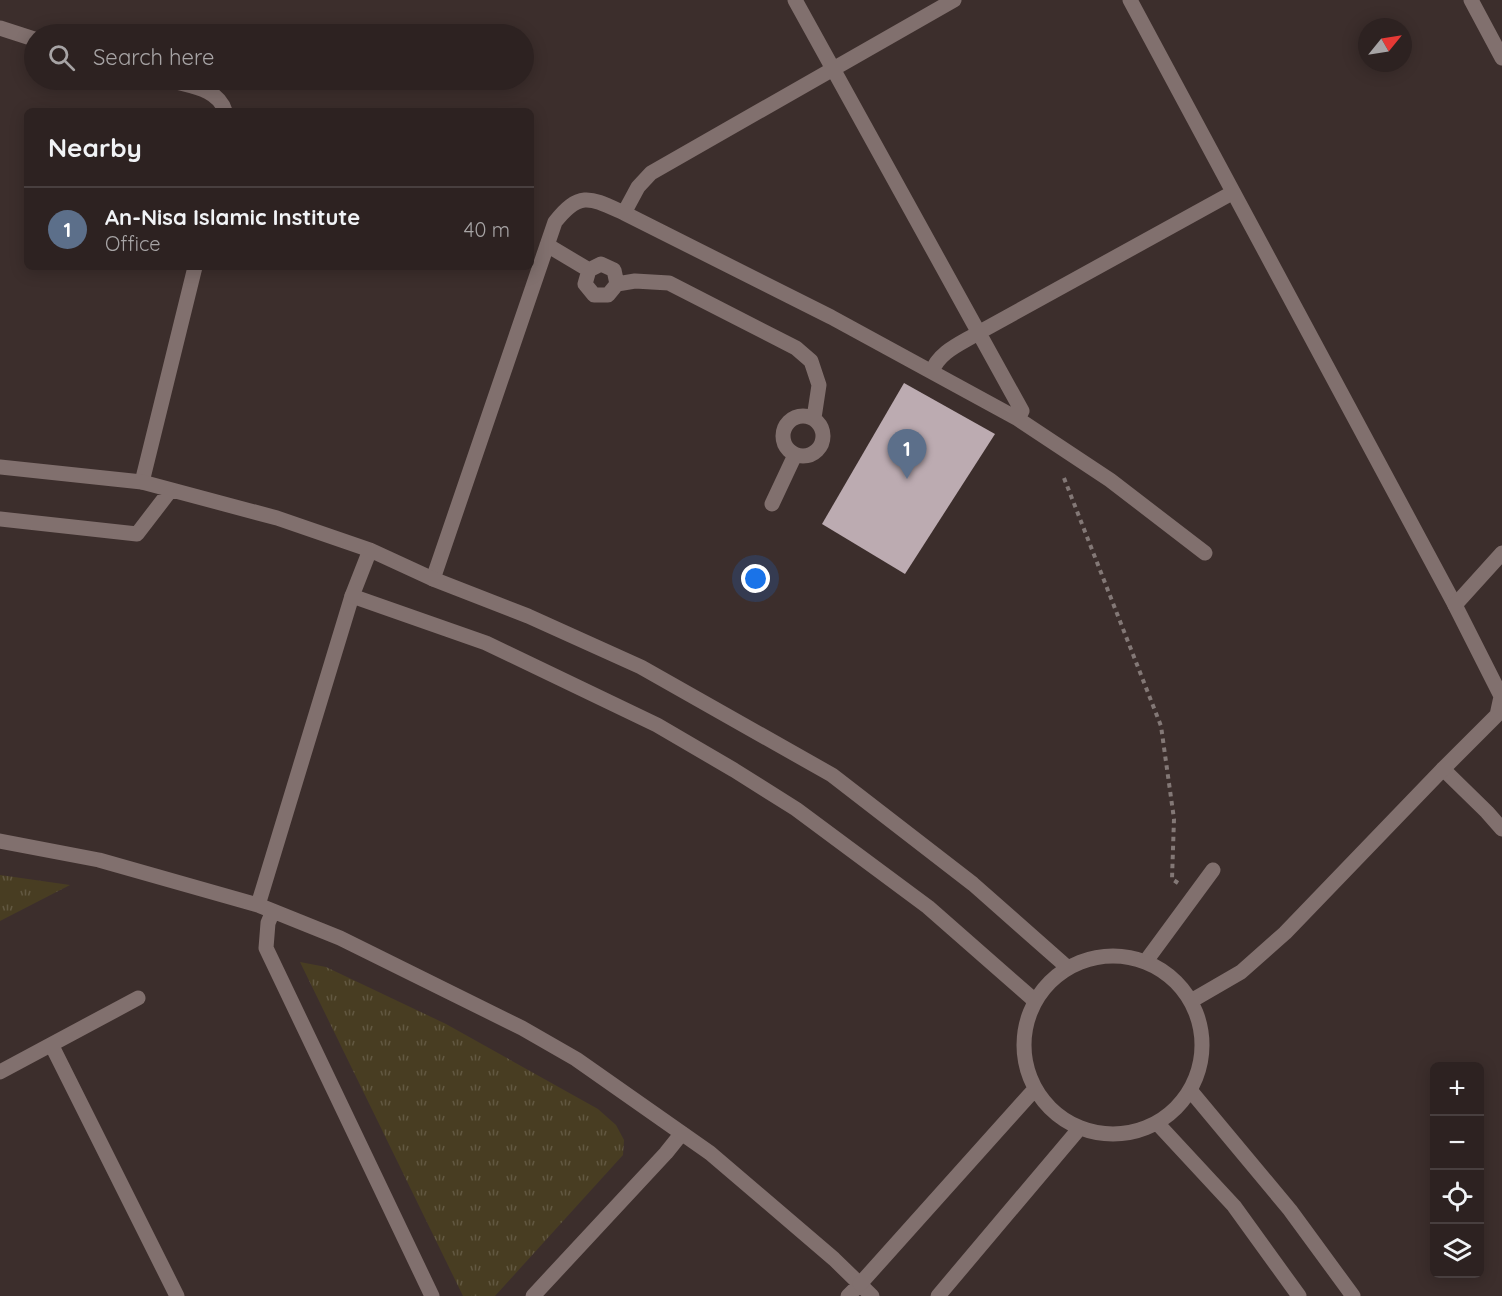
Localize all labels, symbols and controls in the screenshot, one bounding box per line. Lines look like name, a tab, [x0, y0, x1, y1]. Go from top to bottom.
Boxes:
north arrow	[1358, 18, 1412, 72]
search box	[24, 24, 534, 90]
icon: search	[45, 41, 78, 74]
text: Search here	[93, 43, 214, 71]
text: Nearby	[48, 131, 142, 164]
text: An-Nisa Islamic Institute	[105, 203, 360, 231]
text: 1	[64, 217, 71, 242]
text: 40 m	[464, 217, 510, 242]
text: Office	[105, 231, 161, 256]
pin: 1	[888, 430, 926, 479]
your location	[741, 564, 770, 593]
map controls	[1430, 1062, 1484, 1278]
button: +	[1430, 1062, 1484, 1116]
button: −	[1430, 1116, 1484, 1170]
button: locate	[1430, 1170, 1484, 1224]
button: layers	[1430, 1224, 1484, 1278]

